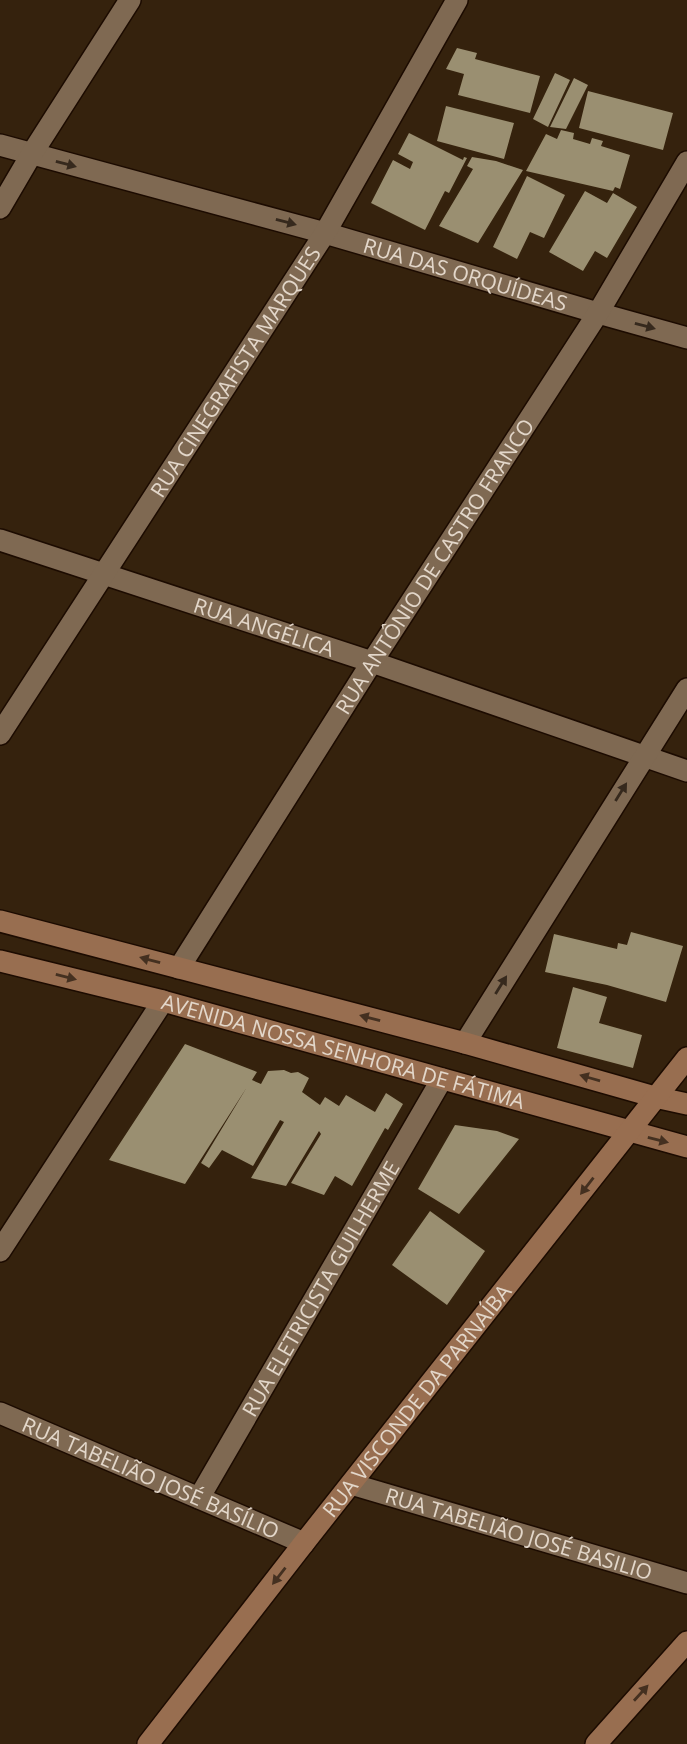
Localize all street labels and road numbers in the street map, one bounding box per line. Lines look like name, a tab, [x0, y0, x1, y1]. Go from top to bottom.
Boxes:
street label: RUA DAS ORQUÍDEAS	[360, 231, 571, 317]
street label: RUA CINEGRAFISTA MARQUES	[143, 241, 327, 502]
street label: RUA ANTÔNIO DE CASTRO FRANCO	[329, 413, 540, 720]
street label: RUA ANGÉLICA	[190, 591, 339, 663]
street label: AVENIDA NOSSA SENHORA DE FÁTIMA	[159, 987, 529, 1115]
street label: RUA ELETRICISTA GUILHERME	[235, 1156, 405, 1421]
street label: RUA VISCONDE DA PARNAÍBA	[316, 1278, 518, 1523]
street label: RUA TABELIÃO JOSÉ BASÍLIO	[18, 1410, 284, 1545]
street label: RUA TABELIÃO JOSÉ BASILIO	[382, 1481, 656, 1586]

